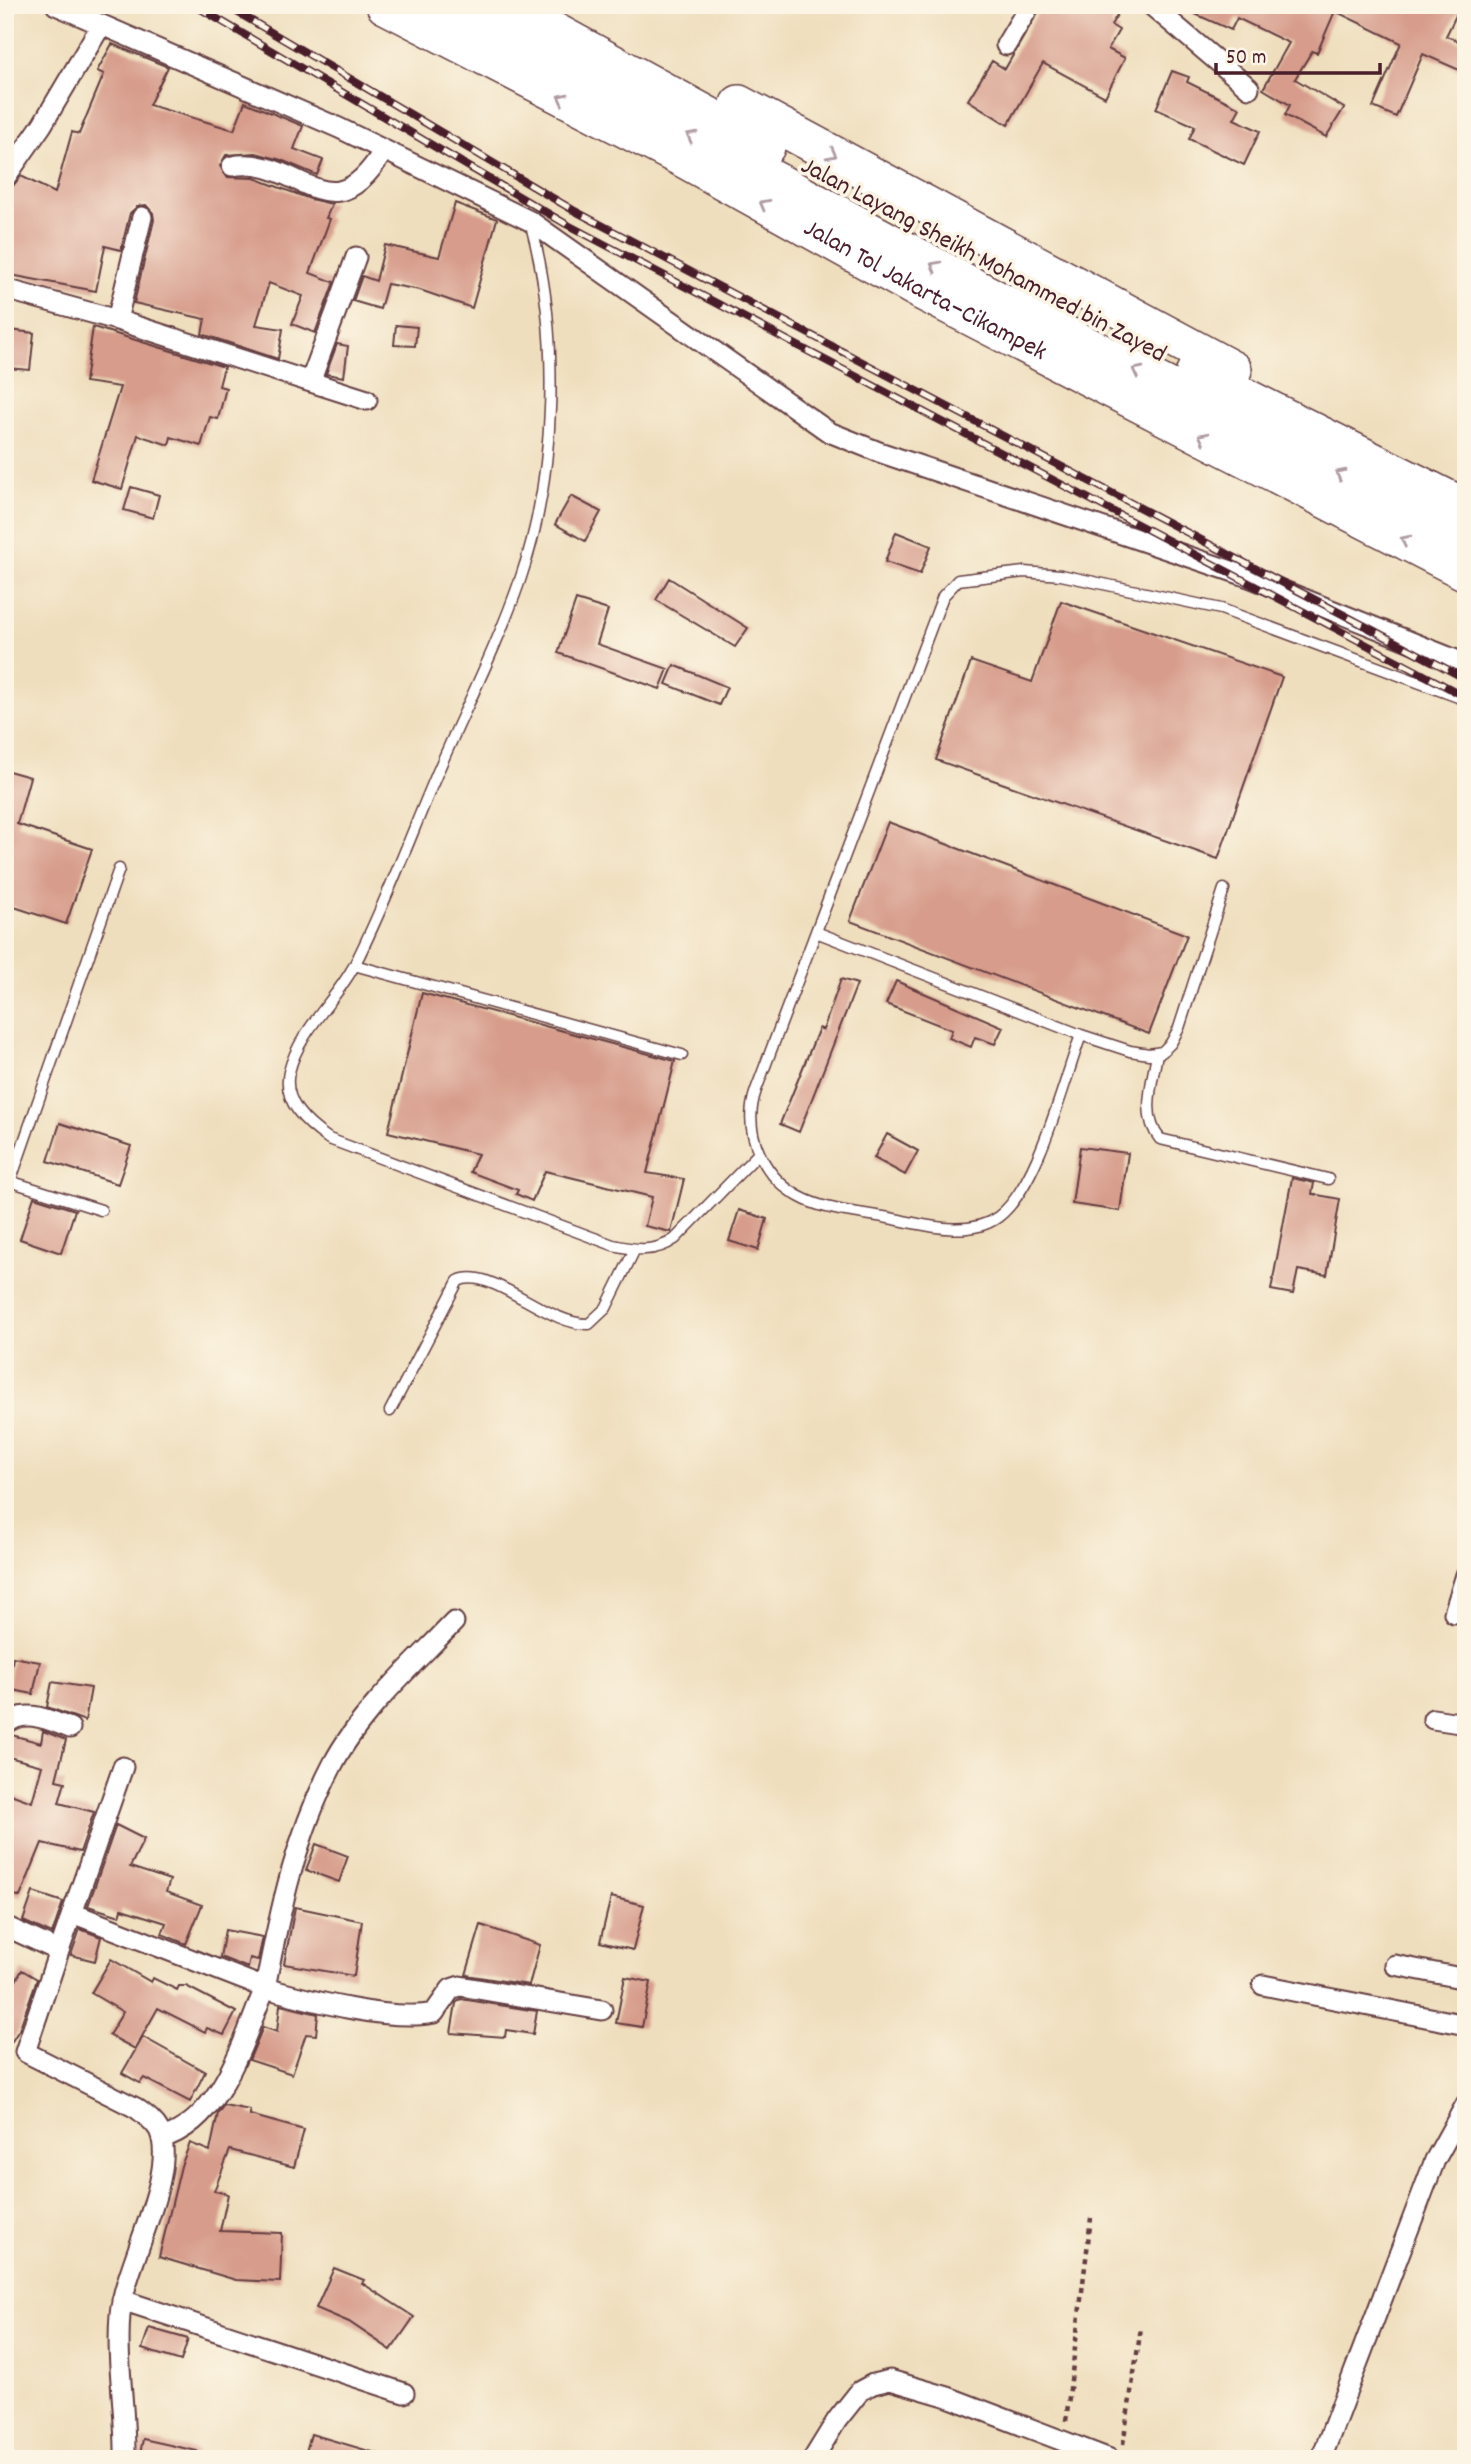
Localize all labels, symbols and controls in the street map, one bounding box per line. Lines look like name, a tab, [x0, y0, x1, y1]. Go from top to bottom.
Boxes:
scale bar	[1216, 32, 1380, 76]
text: 50 m	[1226, 44, 1266, 74]
one-way arrow	[557, 93, 569, 107]
one-way arrow	[686, 130, 698, 144]
one-way arrow	[825, 146, 837, 159]
street label: Jalan Layang Sheikh Mohammed bin Zayed	[794, 149, 1172, 373]
one-way arrow	[758, 199, 771, 212]
street label: Jalan Tol Jakarta–Cikampek	[797, 210, 1053, 371]
one-way arrow	[930, 261, 942, 274]
one-way arrow	[1132, 366, 1144, 379]
one-way arrow	[1198, 432, 1210, 445]
one-way arrow	[1334, 469, 1347, 483]
one-way arrow	[1400, 535, 1412, 548]

